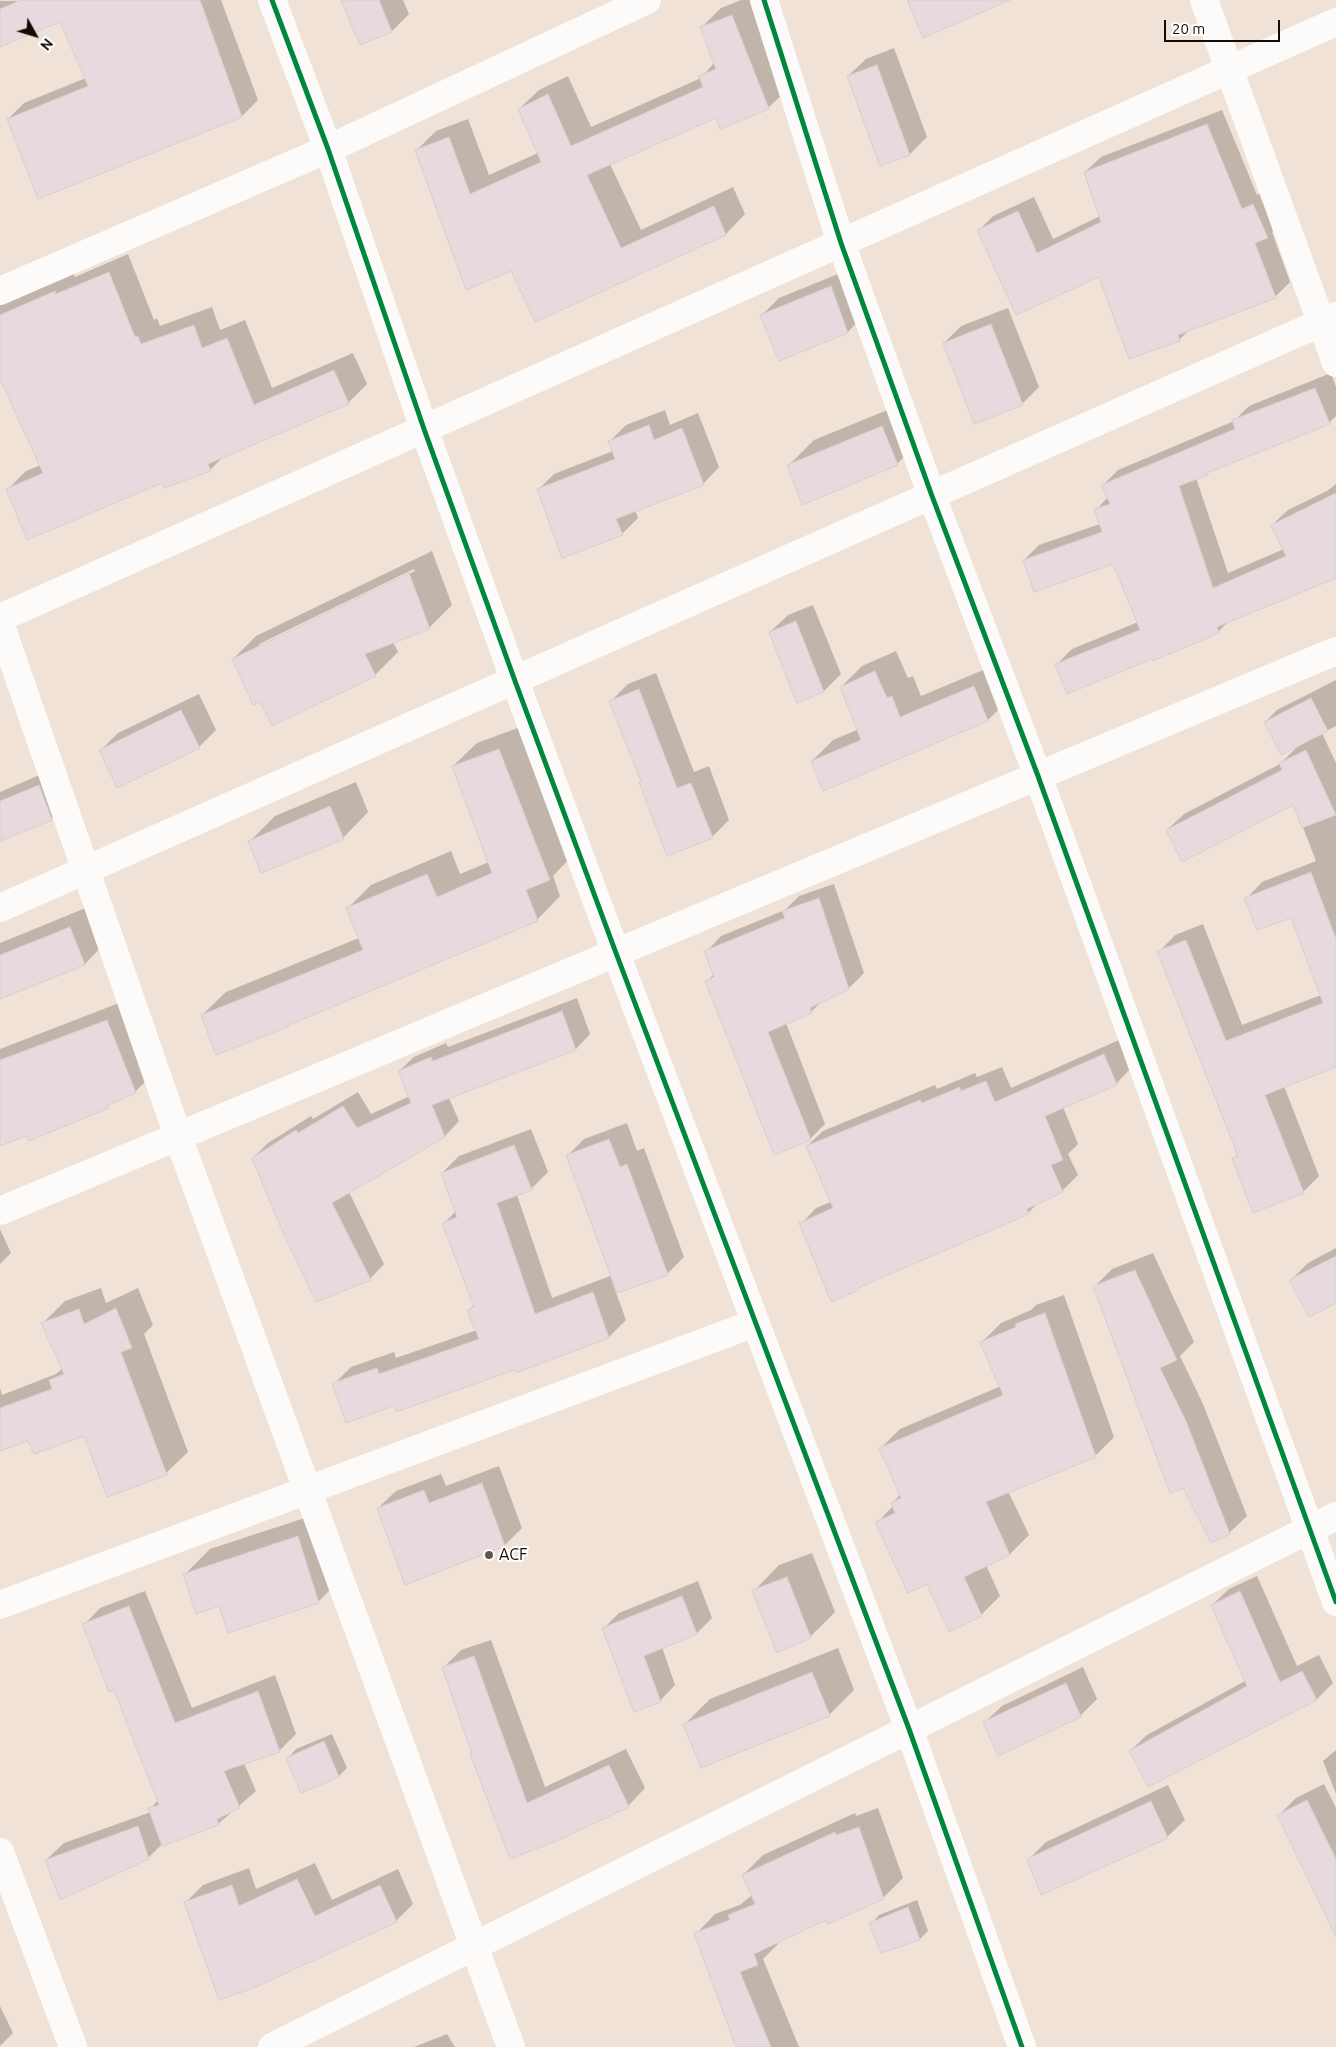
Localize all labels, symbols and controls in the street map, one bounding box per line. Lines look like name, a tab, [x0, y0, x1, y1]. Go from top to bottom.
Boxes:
north arrow	[10, 10, 60, 60]
scale bar	[1166, 10, 1282, 42]
text: 20 m	[1172, 20, 1205, 37]
text: N	[37, 35, 56, 54]
place label: ACF	[499, 1545, 527, 1565]
marker: ACF	[483, 1549, 495, 1561]

